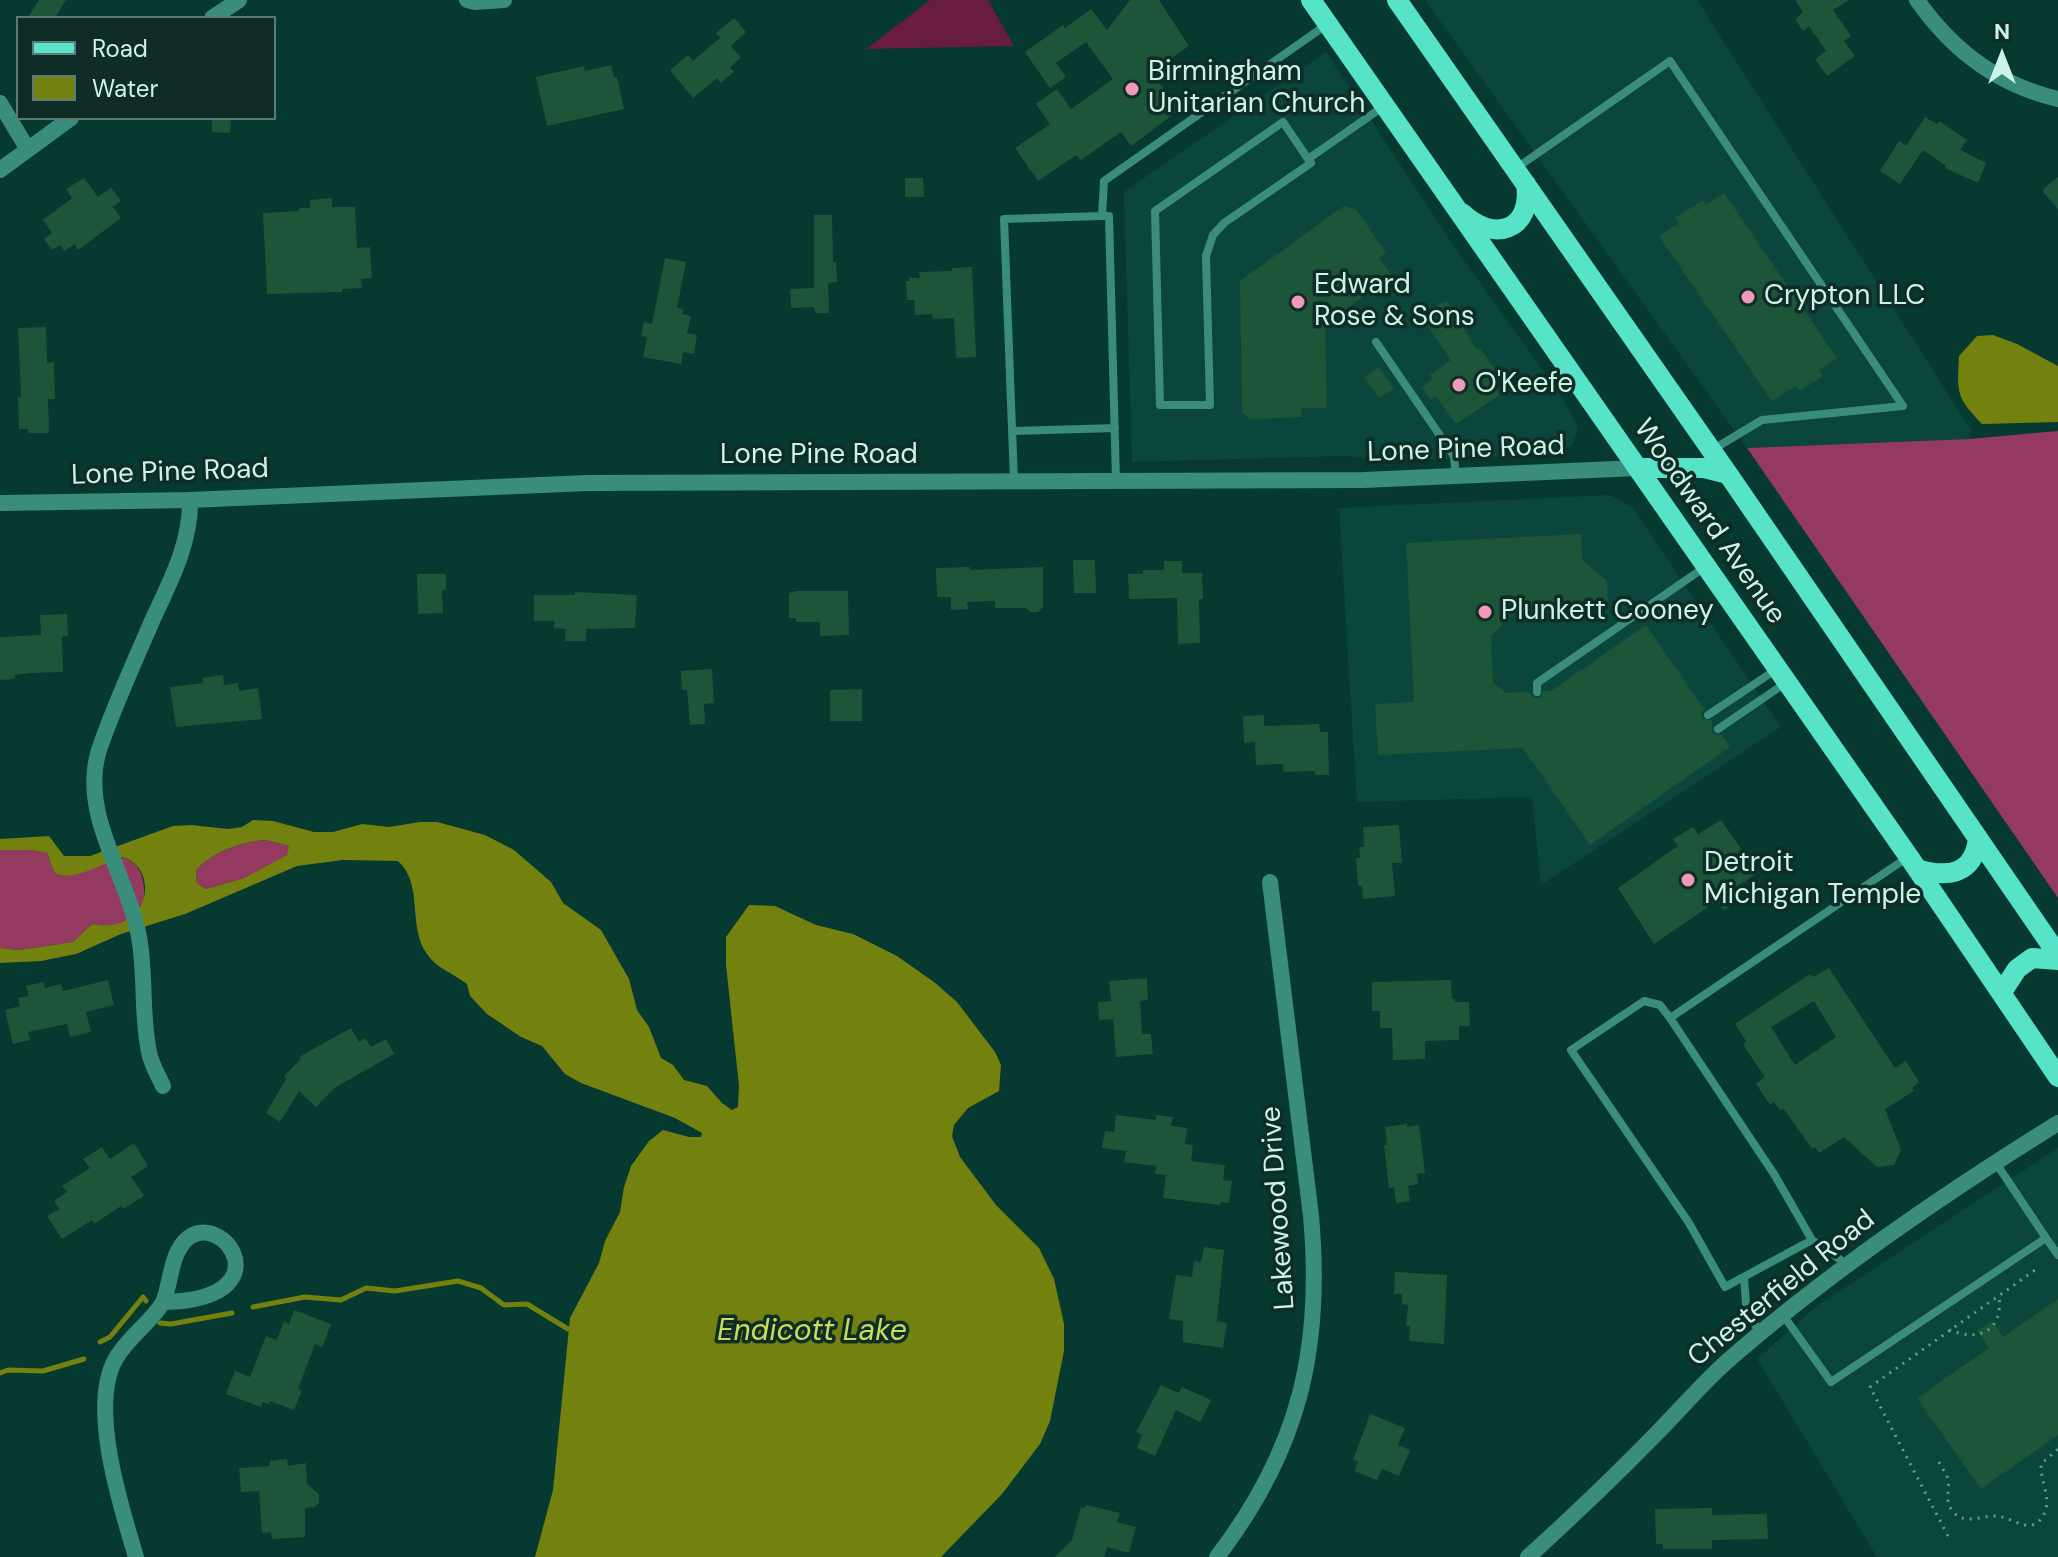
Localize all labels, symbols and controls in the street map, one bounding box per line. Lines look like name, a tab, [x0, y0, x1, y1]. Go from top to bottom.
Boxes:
legend	[16, 16, 276, 120]
north arrow	[1962, 16, 2042, 96]
text: N	[1994, 17, 2010, 46]
text: Road	[92, 33, 148, 64]
place label: Birmingham Unitarian Church	[1148, 56, 1365, 122]
text: Water	[92, 73, 158, 104]
marker: Birmingham Unitarian Church	[1123, 80, 1141, 98]
place label: Edward Rose & Sons	[1314, 269, 1475, 335]
place label: Crypton LLC	[1764, 280, 1925, 314]
marker: Crypton LLC	[1739, 288, 1757, 306]
marker: Edward Rose & Sons	[1289, 293, 1307, 311]
place label: O'Keefe	[1475, 368, 1573, 402]
marker: O'Keefe	[1450, 376, 1468, 394]
street label: Woodward Avenue	[1626, 413, 1792, 631]
street label: Lone Pine Road	[1367, 430, 1565, 470]
street label: Lone Pine Road	[720, 439, 918, 473]
street label: Lone Pine Road	[71, 453, 269, 493]
place label: Plunkett Cooney	[1501, 595, 1714, 629]
marker: Plunkett Cooney	[1476, 603, 1494, 621]
place label: Detroit Michigan Temple	[1704, 847, 1921, 913]
marker: Detroit Michigan Temple	[1679, 871, 1697, 889]
street label: Lakewood Drive	[1255, 1105, 1303, 1311]
street label: Chesterfield Road	[1682, 1203, 1882, 1375]
water label: Endicott Lake	[717, 1314, 907, 1350]

